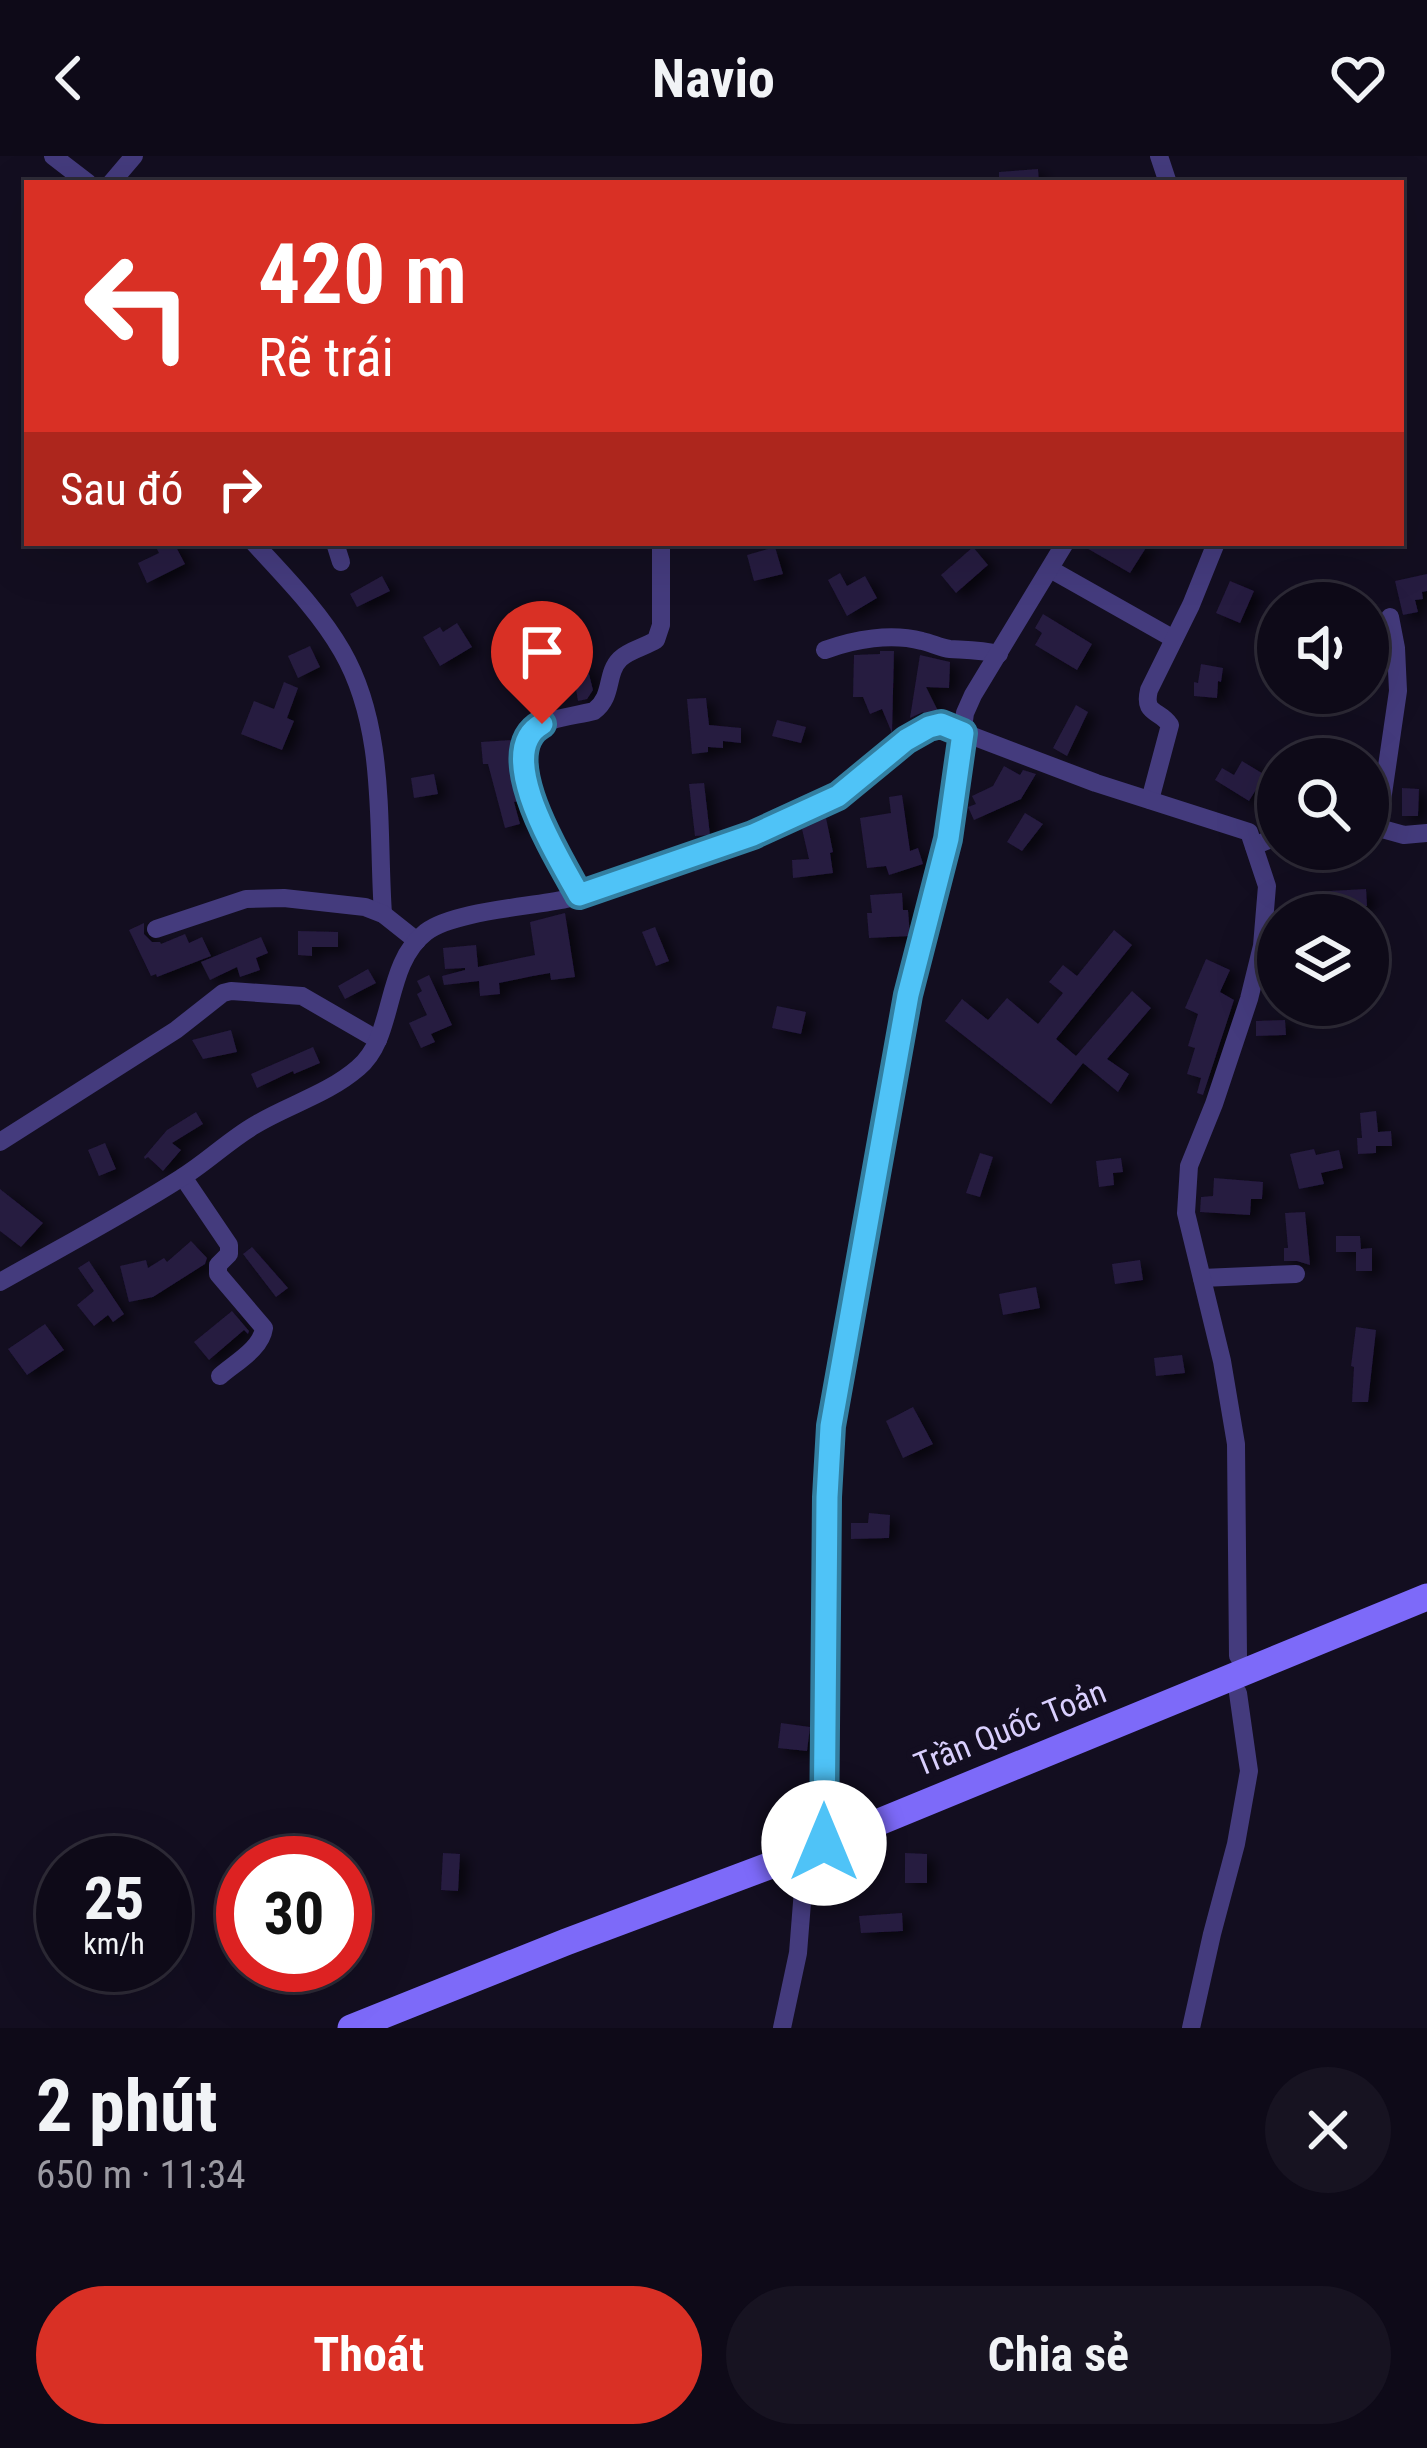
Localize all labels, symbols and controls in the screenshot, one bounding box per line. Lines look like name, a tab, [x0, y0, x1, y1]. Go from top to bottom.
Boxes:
icon: back	[36, 45, 102, 111]
icon: heart	[1325, 45, 1391, 111]
text: Navio	[652, 47, 775, 110]
text: 420 m	[258, 225, 467, 324]
icon: left	[60, 228, 216, 384]
text: Rẽ trái	[258, 326, 394, 389]
icon: right	[207, 456, 273, 522]
text: Sau đó	[60, 463, 183, 516]
map controls	[1257, 582, 1389, 1026]
button: sound	[1257, 582, 1389, 714]
pin	[491, 601, 593, 724]
icon: arrive	[509, 619, 575, 685]
button: search	[1257, 738, 1389, 870]
button: layers	[1257, 894, 1389, 1026]
street label: Trần Quốc Toản	[908, 1672, 1112, 1784]
position arrow	[761, 1780, 887, 1906]
speed limit sign: 30	[216, 1836, 372, 1992]
text: 25	[84, 1863, 144, 1934]
text: km/h	[83, 1926, 145, 1961]
text: 2 phút	[36, 2064, 218, 2149]
button: close	[1265, 2067, 1391, 2193]
text: 650 m · 11:34	[36, 2152, 246, 2198]
button: Thoát	[36, 2286, 702, 2424]
button: Chia sẻ	[726, 2286, 1391, 2424]

